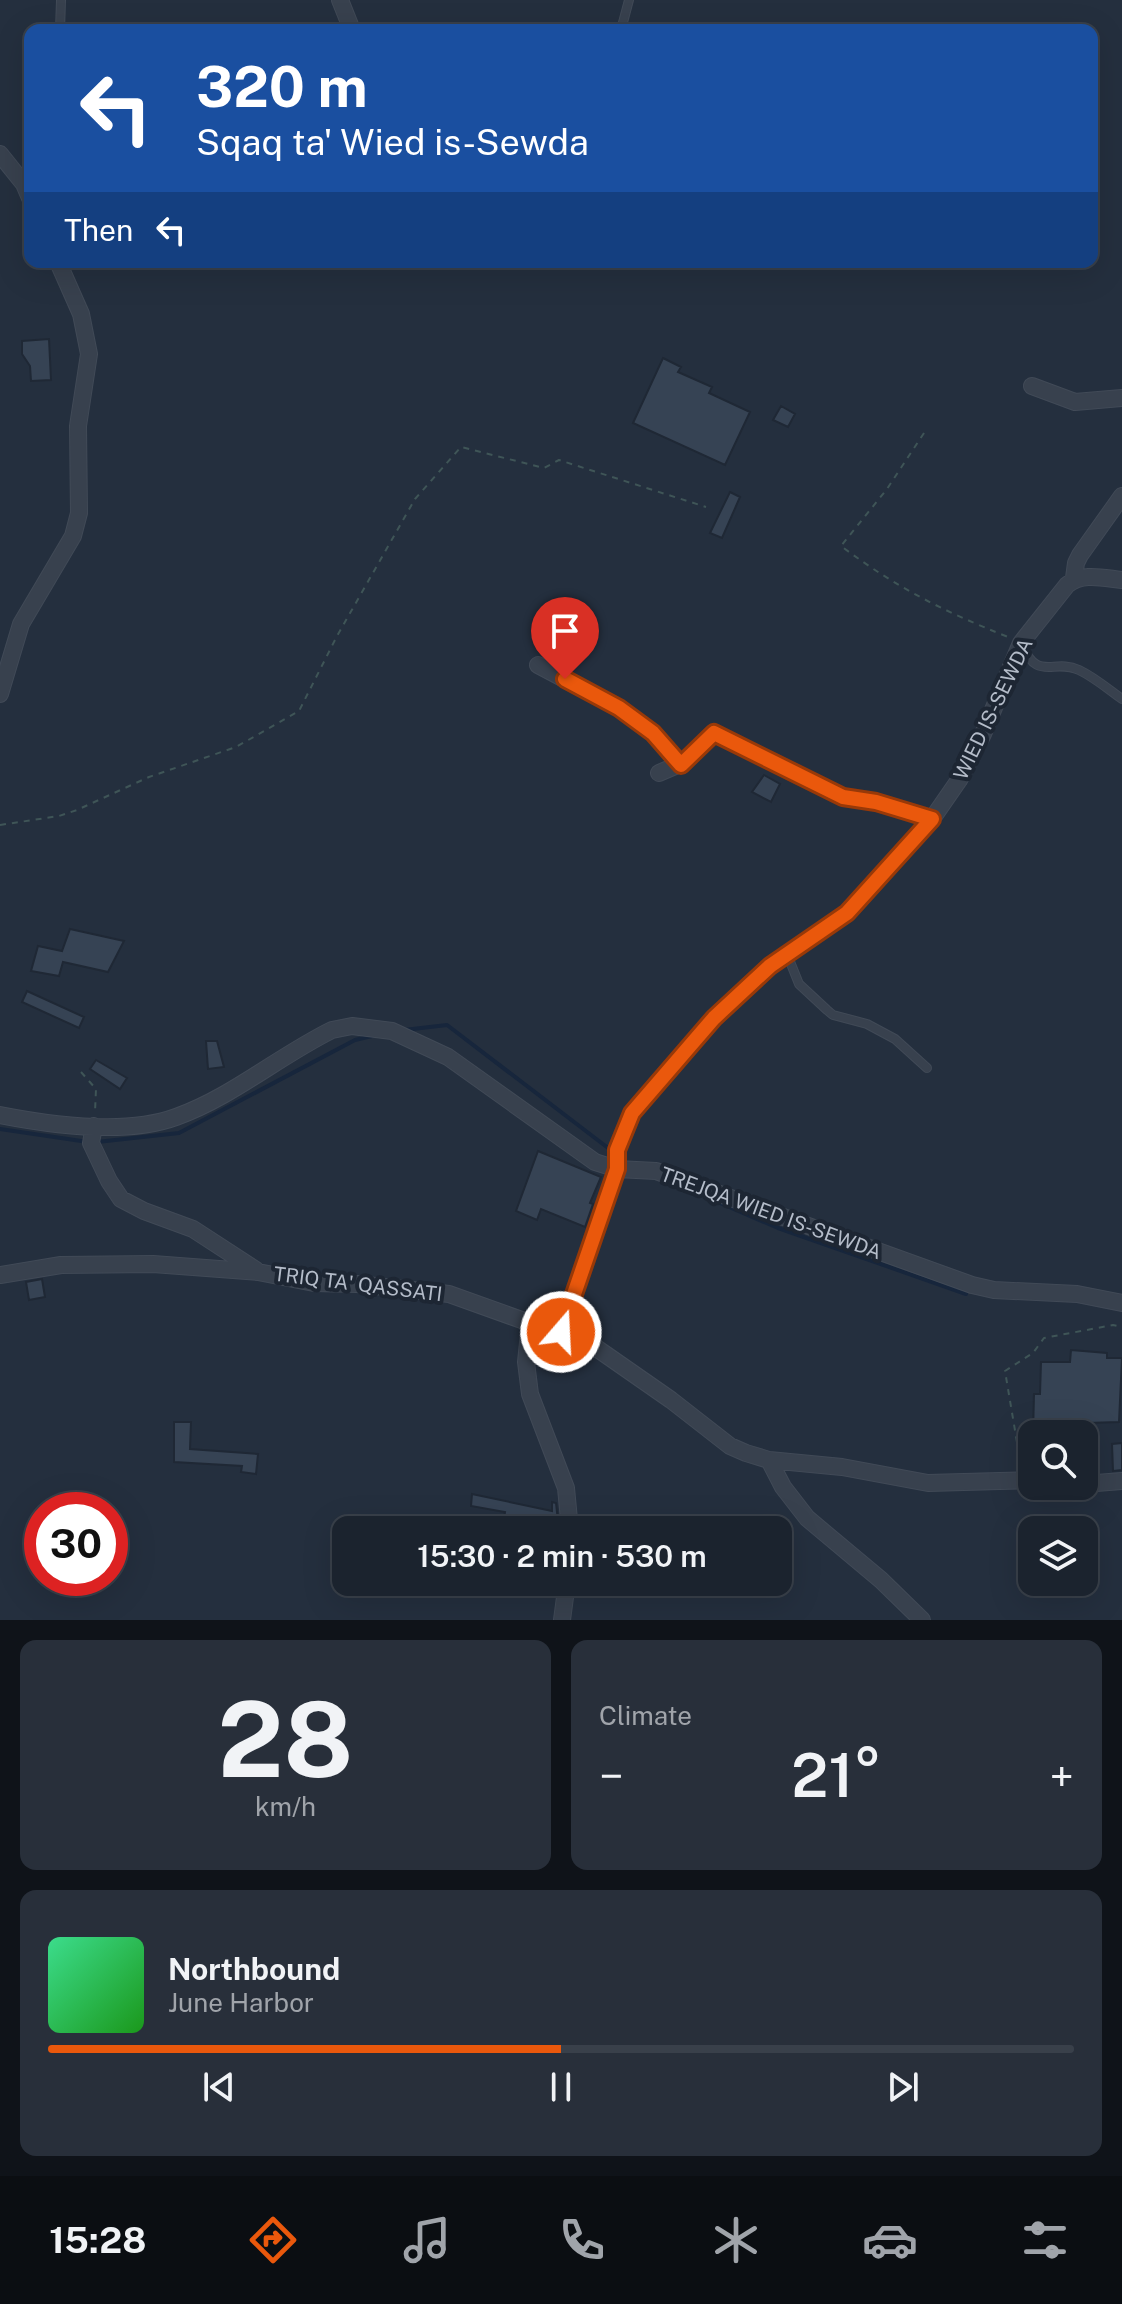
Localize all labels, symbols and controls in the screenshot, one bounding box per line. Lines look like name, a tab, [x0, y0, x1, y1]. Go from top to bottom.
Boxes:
text: 320 m	[196, 54, 368, 120]
icon: left	[64, 56, 168, 160]
text: Sqaq ta' Wied is-Sewda	[196, 121, 589, 163]
icon: left	[149, 208, 193, 252]
text: Then	[64, 212, 133, 248]
pin	[531, 597, 599, 679]
icon: arrive	[543, 609, 587, 653]
street label: WIED IS-SEWDA	[948, 634, 1038, 784]
street label: TREJQA WIED IS-SEWDA	[657, 1162, 885, 1264]
street label: TRIQ TA' QASSATI	[272, 1262, 444, 1306]
position arrow	[519, 1290, 603, 1374]
map controls	[1018, 1420, 1098, 1596]
button: search	[1018, 1420, 1098, 1500]
speed limit sign: 30	[24, 1492, 128, 1596]
button: layers	[1018, 1516, 1098, 1596]
text: 15:30 · 2 min · 530 m	[417, 1538, 707, 1574]
text: 28	[218, 1678, 353, 1800]
text: Climate	[599, 1700, 692, 1731]
text: 21°	[791, 1740, 882, 1811]
text: −	[599, 1750, 623, 1802]
text: +	[1050, 1750, 1074, 1802]
text: km/h	[255, 1791, 316, 1822]
text: Northbound	[168, 1951, 340, 1987]
text: June Harbor	[168, 1987, 314, 2018]
icon: previous	[197, 2065, 241, 2109]
icon: pause	[539, 2065, 583, 2109]
icon: next	[881, 2065, 925, 2109]
icon: directions	[245, 2212, 301, 2268]
icon: music	[399, 2212, 455, 2268]
icon: phone	[554, 2212, 610, 2268]
icon: climate	[708, 2212, 764, 2268]
icon: car	[862, 2212, 918, 2268]
icon: filters	[1017, 2212, 1073, 2268]
text: 15:28	[49, 2219, 146, 2261]

